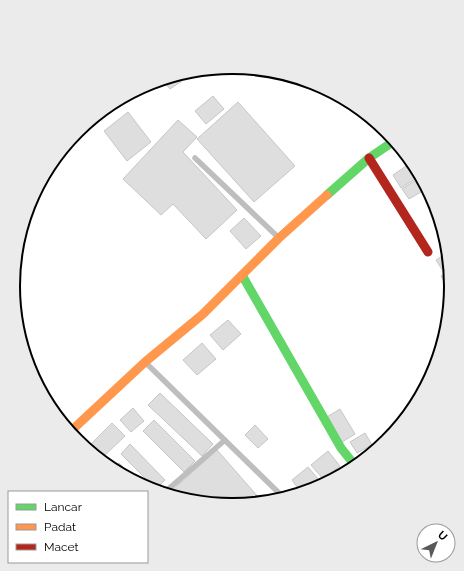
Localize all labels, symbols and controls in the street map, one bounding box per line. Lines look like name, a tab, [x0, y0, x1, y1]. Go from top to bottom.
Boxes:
legend	[8, 491, 148, 563]
text: Lancar	[44, 500, 83, 514]
text: Padat	[44, 520, 76, 534]
north arrow	[416, 523, 456, 563]
text: U	[435, 528, 450, 544]
text: Macet	[44, 540, 79, 554]

